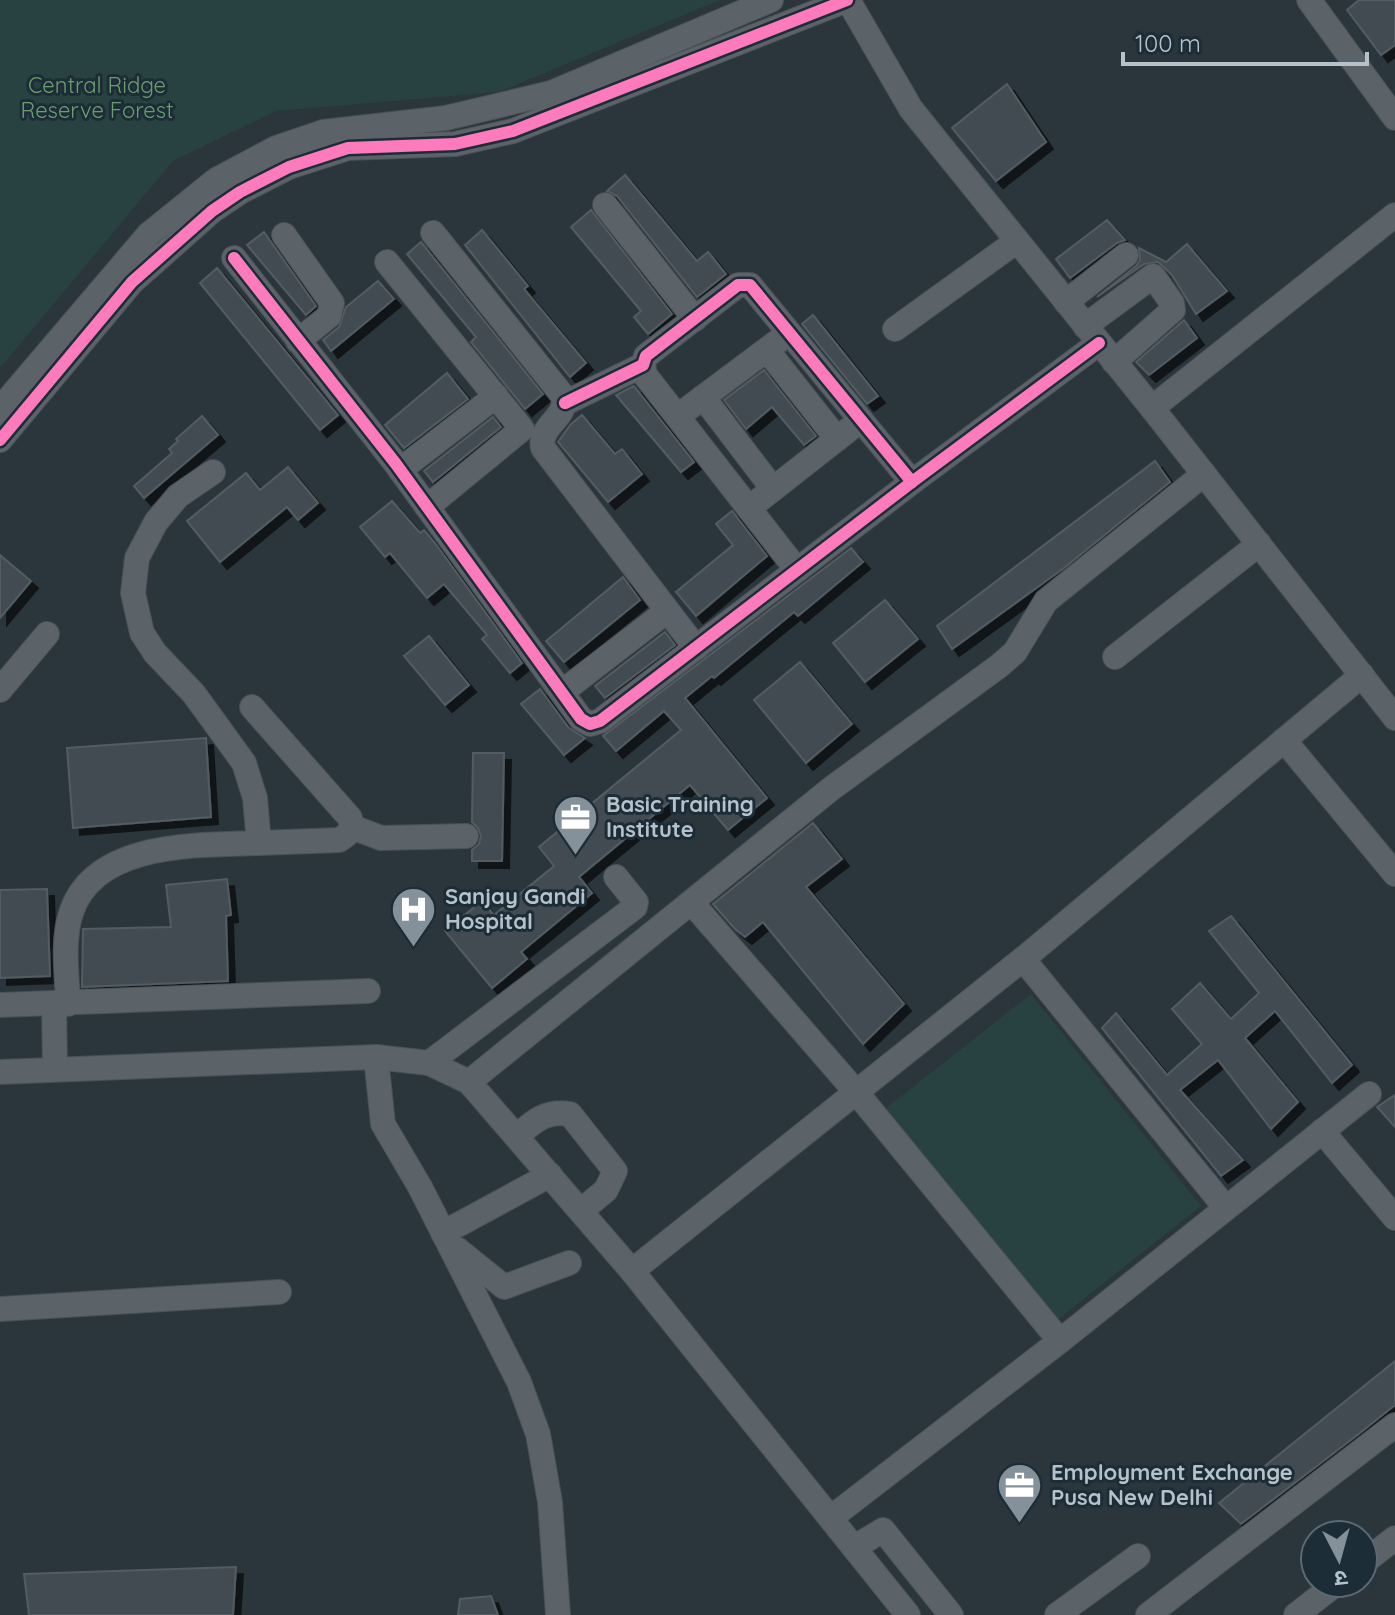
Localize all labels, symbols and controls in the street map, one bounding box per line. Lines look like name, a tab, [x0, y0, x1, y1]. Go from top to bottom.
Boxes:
scale bar	[1123, 16, 1367, 66]
text: 100 m	[1135, 28, 1201, 58]
park label: Central Ridge Reserve Forest	[21, 71, 173, 124]
place label: Basic Training Institute	[606, 790, 754, 843]
office icon: Basic Training Institute	[551, 793, 599, 856]
place label: Sanjay Gandi Hospital	[445, 882, 586, 935]
hospital icon: Sanjay Gandi Hospital	[390, 885, 438, 948]
place label: Employment Exchange Pusa New Delhi	[1051, 1458, 1293, 1511]
office icon: Employment Exchange Pusa New Delhi	[996, 1461, 1044, 1524]
north arrow	[1299, 1519, 1379, 1599]
text: उ	[1332, 1564, 1349, 1594]

